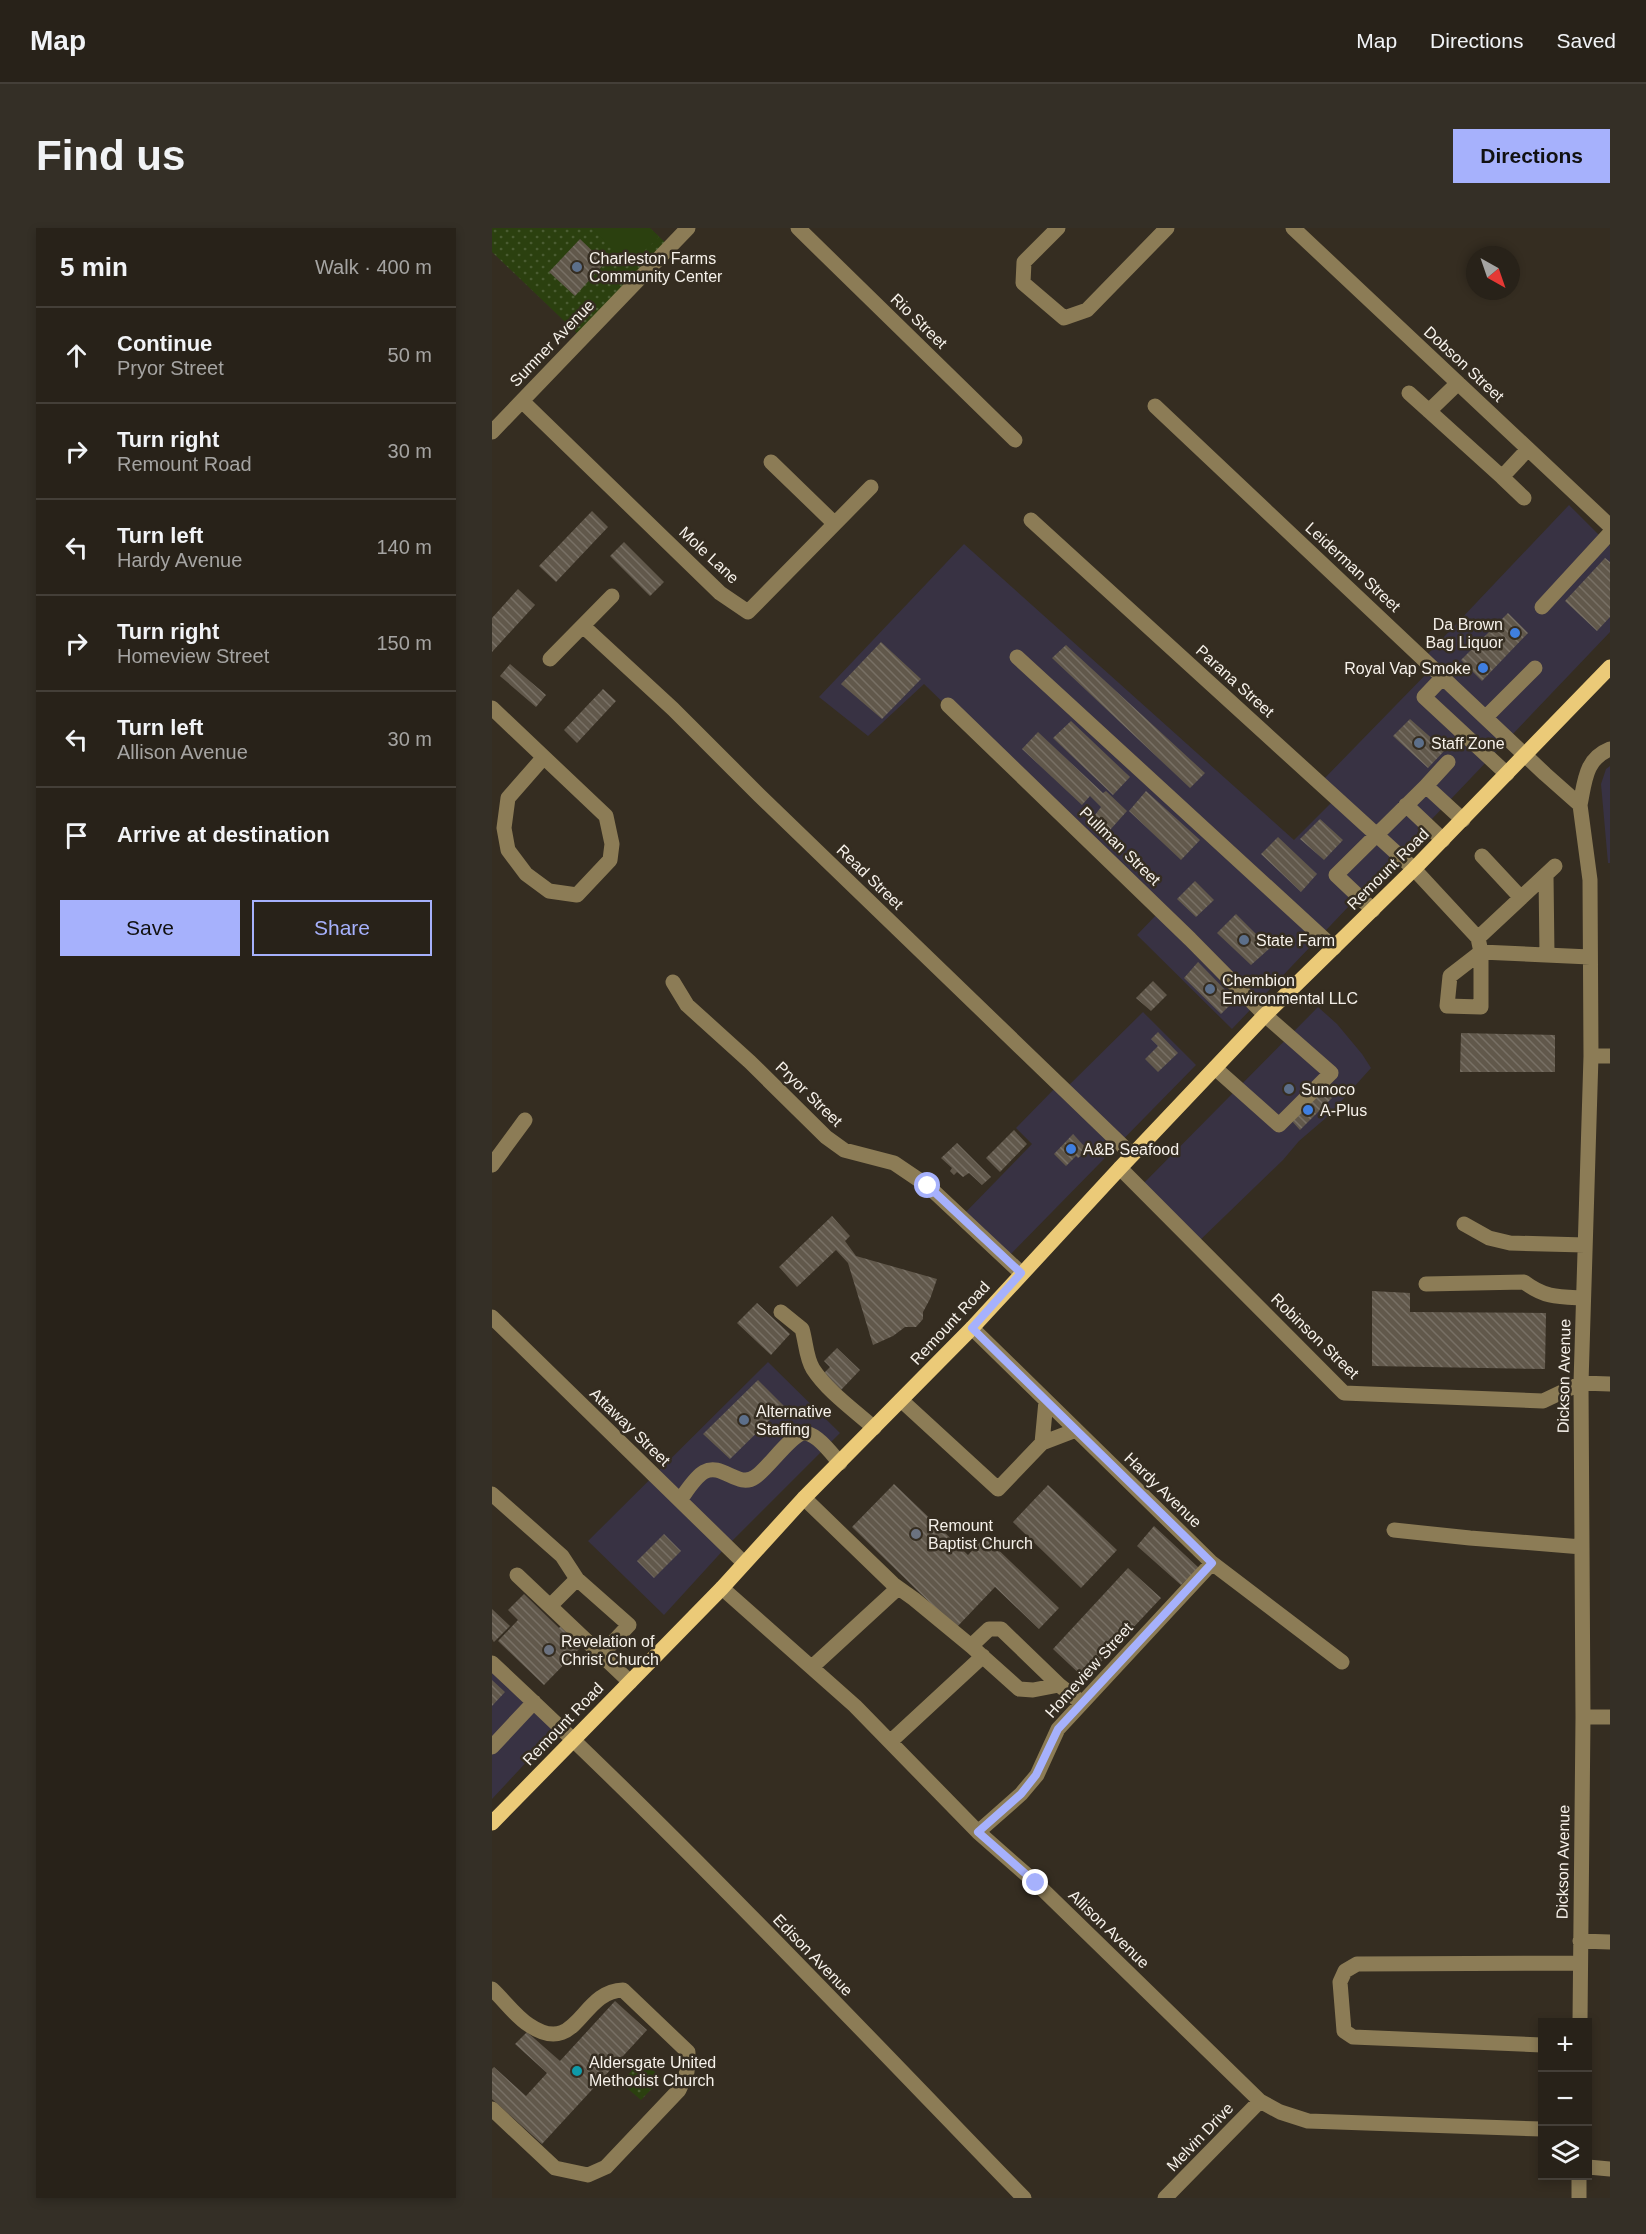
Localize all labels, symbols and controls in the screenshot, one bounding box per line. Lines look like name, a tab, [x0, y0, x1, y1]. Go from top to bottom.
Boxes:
text: Map	[30, 25, 86, 56]
text: Map	[1356, 29, 1397, 52]
text: Directions	[1430, 29, 1523, 52]
text: Saved	[1556, 29, 1616, 52]
button: Directions	[1453, 129, 1610, 183]
text: Find us	[36, 132, 185, 179]
north arrow	[1466, 246, 1520, 300]
place label: Charleston Farms Community Center	[589, 250, 723, 285]
text: 5 min	[60, 252, 128, 282]
text: Walk · 400 m	[315, 256, 432, 278]
marker: Charleston Farms Community Center	[570, 260, 584, 274]
street label: Rio Street	[888, 290, 951, 352]
street label: Sumner Avenue	[506, 296, 598, 390]
street label: Dobson Street	[1421, 323, 1508, 405]
text: Continue	[117, 331, 212, 356]
icon: ahead	[60, 339, 93, 372]
text: 50 m	[388, 344, 432, 366]
text: Pryor Street	[117, 357, 224, 379]
text: Turn right	[117, 427, 219, 452]
icon: right	[60, 435, 93, 468]
text: 30 m	[388, 440, 432, 462]
text: Remount Road	[117, 453, 252, 475]
street label: Leiderman Street	[1302, 519, 1404, 615]
text: Turn left	[117, 523, 203, 548]
street label: Mole Lane	[676, 523, 742, 587]
icon: left	[60, 531, 93, 564]
text: 140 m	[376, 536, 432, 558]
text: Hardy Avenue	[117, 549, 242, 571]
place label: Da Brown Bag Liquor	[1426, 616, 1504, 651]
text: Turn right	[117, 619, 219, 644]
marker: Da Brown Bag Liquor	[1508, 626, 1522, 640]
icon: right	[60, 627, 93, 660]
text: 150 m	[376, 632, 432, 654]
street label: Parana Street	[1193, 642, 1278, 721]
text: Homeview Street	[117, 645, 269, 667]
place label: Royal Vap Smoke	[1344, 660, 1471, 677]
marker: Royal Vap Smoke	[1476, 661, 1490, 675]
text: Turn left	[117, 715, 203, 740]
icon: left	[60, 723, 93, 756]
text: 30 m	[388, 728, 432, 750]
place label: Staff Zone	[1431, 735, 1505, 752]
marker: Staff Zone	[1412, 736, 1426, 750]
text: Allison Avenue	[117, 741, 248, 763]
street label: Pullman Street	[1076, 803, 1164, 889]
icon: arrive	[60, 819, 93, 852]
text: Arrive at destination	[117, 822, 330, 847]
street label: Remount Road	[1344, 825, 1432, 913]
street label: Read Street	[833, 841, 907, 913]
button: Save	[60, 900, 240, 956]
button: Share	[252, 900, 432, 956]
place label: State Farm	[1256, 932, 1335, 949]
marker: State Farm	[1237, 933, 1251, 947]
place label: Chembion Environmental LLC	[1222, 972, 1358, 1007]
marker: Chembion Environmental LLC	[1203, 982, 1217, 996]
street label: Pryor Street	[772, 1058, 846, 1130]
place label: Sunoco	[1301, 1081, 1355, 1098]
marker: Sunoco	[1282, 1082, 1296, 1096]
place label: A-Plus	[1320, 1102, 1367, 1119]
marker: A-Plus	[1301, 1103, 1315, 1117]
place label: A&B Seafood	[1083, 1141, 1179, 1158]
marker: A&B Seafood	[1064, 1142, 1078, 1156]
route start	[914, 1172, 940, 1198]
street label: Remount Road	[907, 1278, 993, 1368]
street label: Robinson Street	[1268, 1290, 1363, 1382]
street label: Dickson Avenue	[1555, 1319, 1573, 1433]
street label: Attaway Street	[587, 1385, 674, 1470]
place label: Alternative Staffing	[756, 1403, 832, 1438]
marker: Alternative Staffing	[737, 1413, 751, 1427]
street label: Hardy Avenue	[1121, 1449, 1205, 1531]
place label: Remount Baptist Church	[928, 1517, 1033, 1552]
marker: Remount Baptist Church	[909, 1527, 923, 1541]
street label: Homeview Street	[1042, 1619, 1136, 1721]
place label: Revelation of Christ Church	[561, 1633, 659, 1668]
marker: Revelation of Christ Church	[542, 1643, 556, 1657]
street label: Remount Road	[520, 1679, 606, 1769]
street label: Dickson Avenue	[1554, 1805, 1572, 1919]
route end	[1022, 1869, 1048, 1895]
street label: Allison Avenue	[1065, 1887, 1153, 1972]
street label: Edison Avenue	[770, 1911, 856, 1999]
map controls	[1538, 2018, 1592, 2180]
button: +	[1538, 2018, 1592, 2072]
place label: Aldersgate United Methodist Church	[589, 2054, 716, 2089]
marker: Aldersgate United Methodist Church	[570, 2064, 584, 2078]
button: −	[1538, 2072, 1592, 2126]
street label: Melvin Drive	[1163, 2099, 1237, 2175]
button: layers	[1538, 2126, 1592, 2180]

